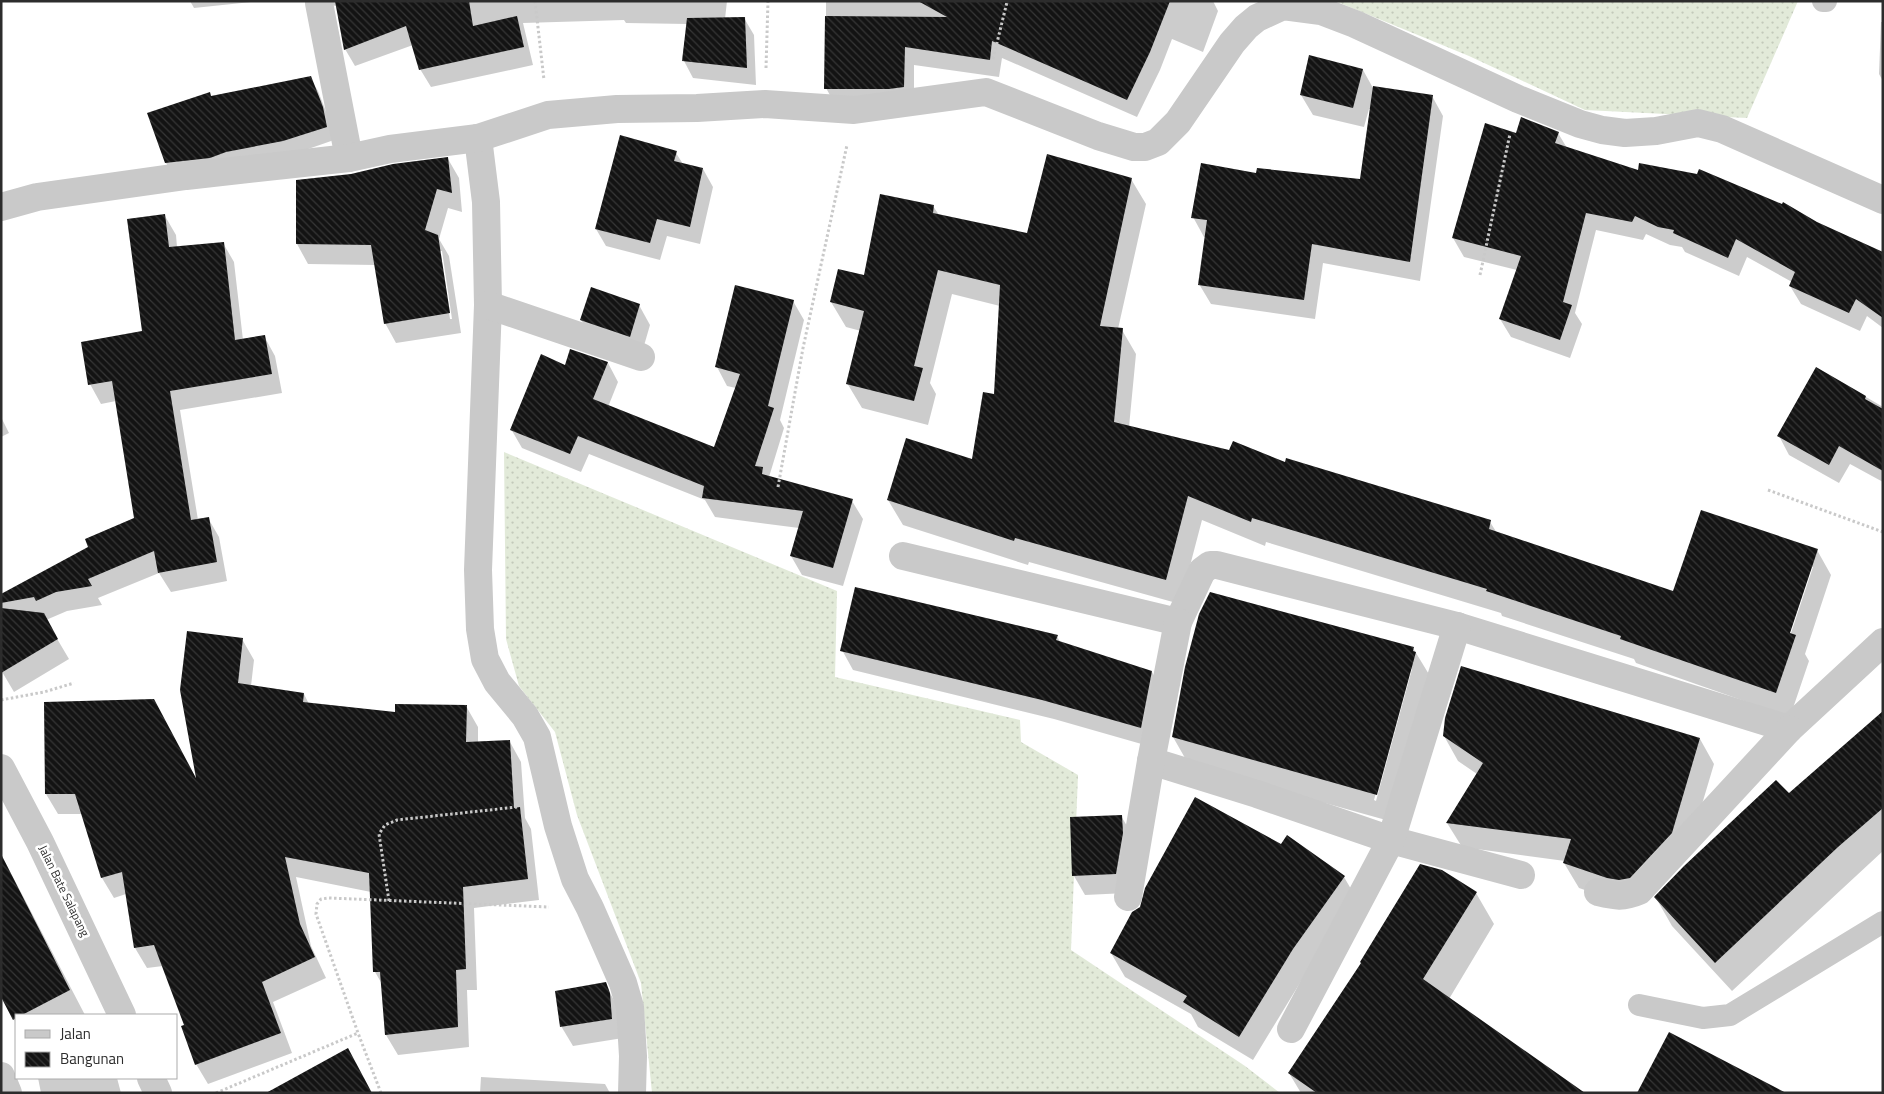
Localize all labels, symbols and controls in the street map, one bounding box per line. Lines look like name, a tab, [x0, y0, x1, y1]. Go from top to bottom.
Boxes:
street label: Jalan Bate Salapang	[34, 842, 95, 940]
legend	[15, 1014, 178, 1079]
text: Jalan	[60, 1022, 91, 1045]
text: Bangunan	[60, 1047, 124, 1070]

